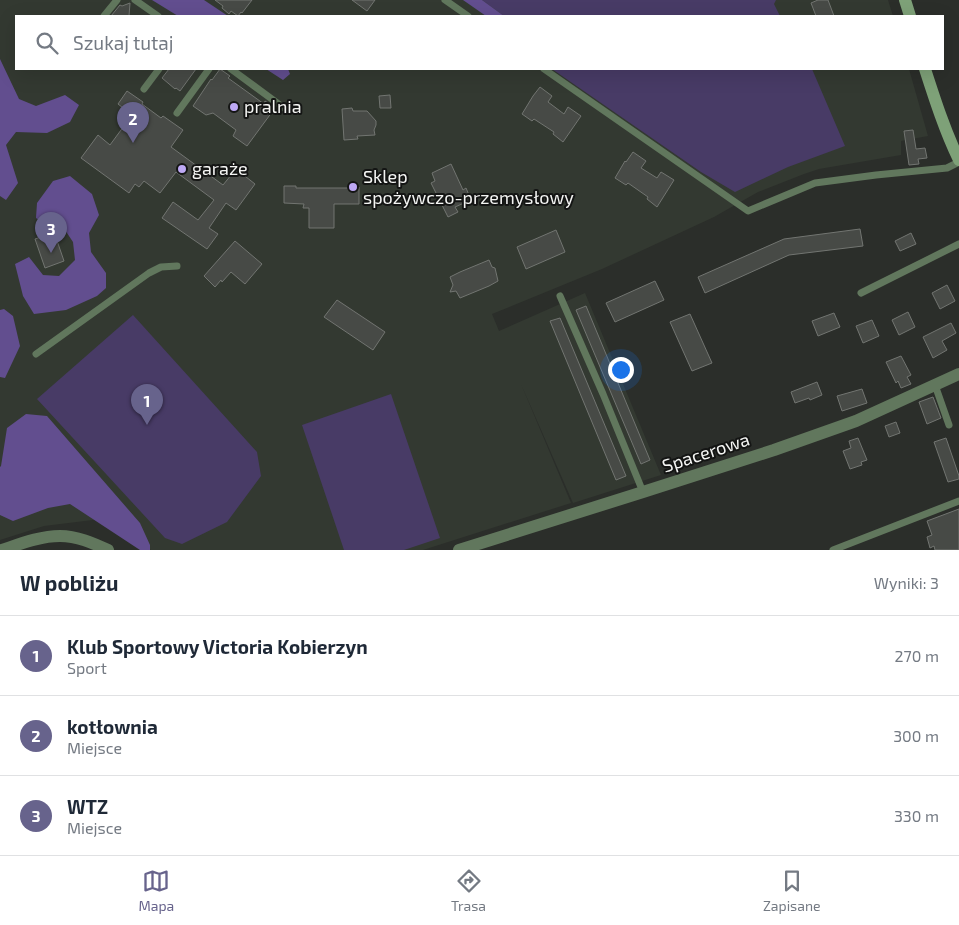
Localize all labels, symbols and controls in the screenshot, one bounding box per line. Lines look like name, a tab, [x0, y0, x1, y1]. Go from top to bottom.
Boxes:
search box	[15, 15, 944, 70]
icon: search	[33, 29, 61, 57]
text: Szukaj tutaj	[73, 31, 173, 54]
place label: pralnia	[244, 95, 302, 117]
marker: pralnia	[228, 101, 240, 113]
pin: 2	[117, 102, 149, 143]
place label: garaże	[192, 157, 248, 179]
marker: garaże	[176, 163, 188, 175]
place label: Sklep spożywczo-przemysłowy	[363, 165, 574, 208]
marker: Sklep spożywczo-przemysłowy	[347, 181, 359, 193]
pin: 3	[35, 212, 67, 253]
your location	[608, 357, 634, 383]
pin: 1	[131, 384, 163, 425]
street label: Spacerowa	[659, 428, 752, 477]
text: W pobliżu	[20, 570, 119, 595]
text: Wyniki: 3	[874, 573, 939, 592]
text: Klub Sportowy Victoria Kobierzyn	[67, 635, 368, 658]
text: 1	[33, 646, 39, 665]
text: 270 m	[895, 646, 939, 665]
text: Sport	[67, 658, 107, 677]
text: kotłownia	[67, 715, 158, 738]
text: 2	[31, 726, 41, 745]
text: 300 m	[893, 726, 939, 745]
text: Miejsce	[67, 738, 122, 757]
text: WTZ	[67, 795, 108, 818]
text: 3	[31, 806, 41, 825]
text: 330 m	[894, 806, 939, 825]
text: Miejsce	[67, 818, 122, 837]
tab: Mapa	[138, 867, 174, 914]
tab: Trasa	[451, 867, 486, 914]
tab: Zapisane	[763, 867, 821, 914]

